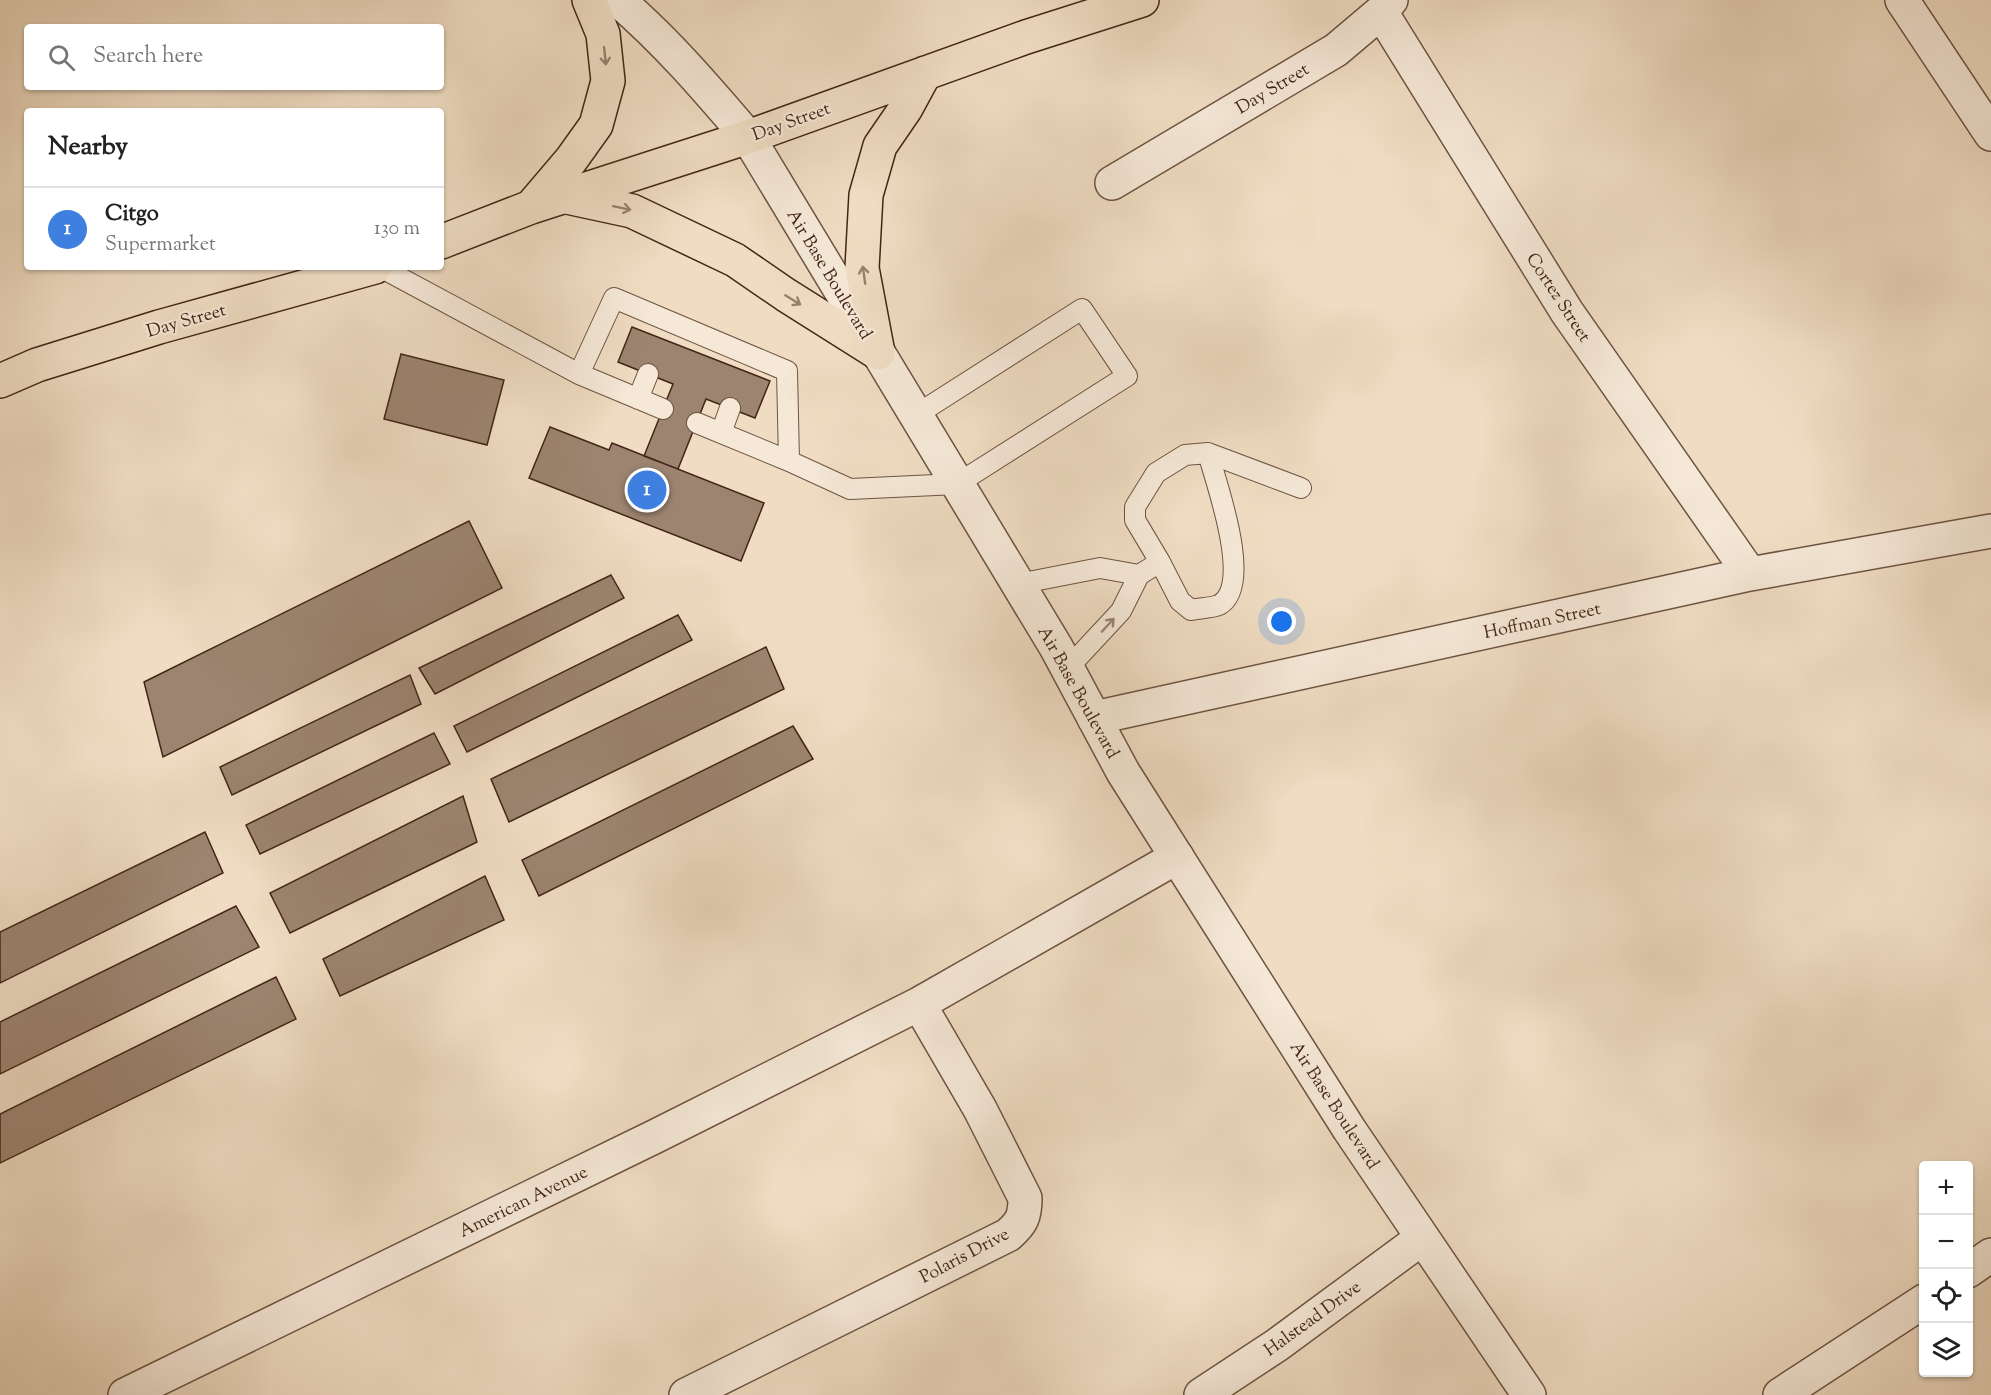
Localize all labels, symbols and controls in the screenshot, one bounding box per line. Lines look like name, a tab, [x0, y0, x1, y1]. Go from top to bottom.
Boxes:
search box	[24, 24, 444, 90]
icon: search	[45, 41, 78, 74]
text: Search here	[93, 41, 203, 73]
one-way arrow	[600, 45, 611, 65]
street label: Day Street	[1231, 58, 1315, 122]
street label: Day Street	[749, 97, 834, 149]
text: Nearby	[48, 129, 128, 166]
text: Citgo	[105, 199, 159, 231]
one-way arrow	[612, 203, 631, 215]
street label: Air Base Boulevard	[779, 205, 878, 345]
text: 1	[64, 215, 71, 244]
text: 130 m	[374, 215, 420, 244]
text: Supermarket	[105, 231, 216, 260]
street label: Cortez Street	[1519, 248, 1596, 348]
one-way arrow	[858, 265, 869, 285]
one-way arrow	[784, 294, 801, 306]
street label: Day Street	[144, 298, 229, 346]
pin: 1	[628, 468, 666, 512]
street label: Hoffman Street	[1481, 597, 1603, 647]
your location	[1267, 607, 1296, 636]
one-way arrow	[1100, 618, 1115, 633]
street label: Air Base Boulevard	[1030, 622, 1125, 764]
street label: Air Base Boulevard	[1282, 1037, 1385, 1175]
street label: American Avenue	[455, 1160, 593, 1245]
map controls	[1919, 1161, 1973, 1377]
button: +	[1919, 1161, 1973, 1215]
button: −	[1919, 1215, 1973, 1269]
street label: Polaris Drive	[915, 1222, 1014, 1291]
button: locate	[1919, 1269, 1973, 1323]
street label: Halstead Drive	[1259, 1275, 1367, 1364]
button: layers	[1919, 1323, 1973, 1377]

